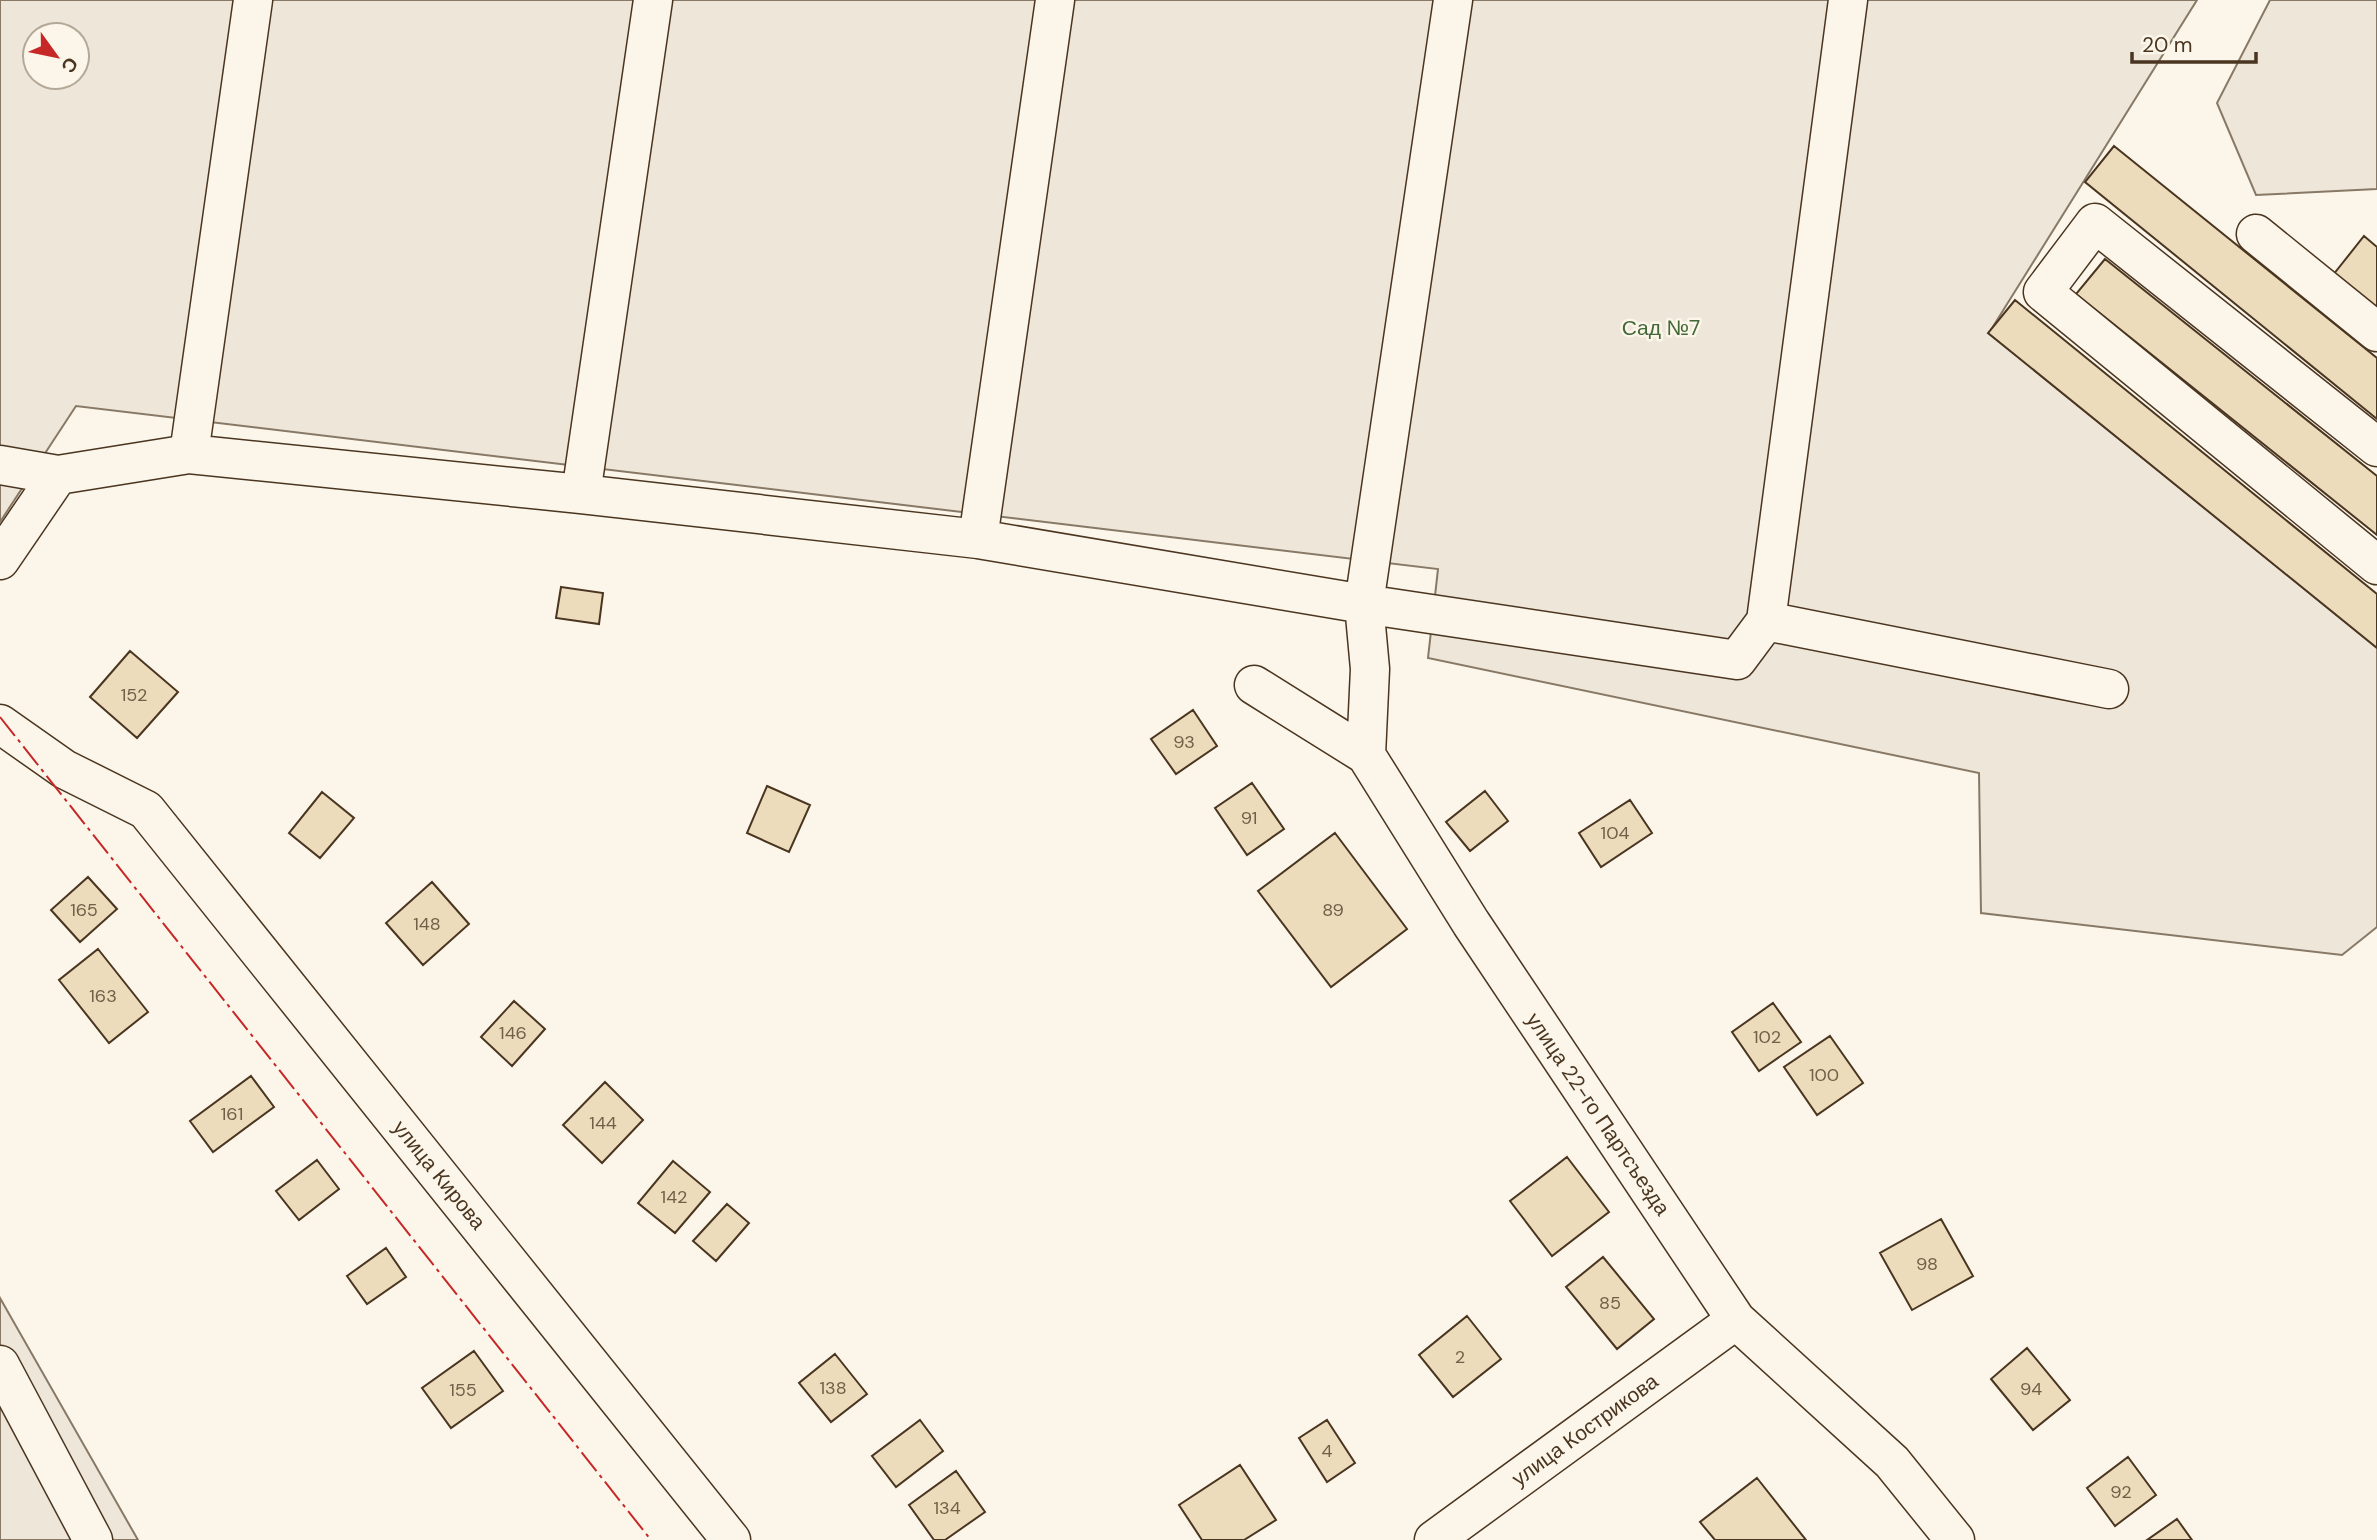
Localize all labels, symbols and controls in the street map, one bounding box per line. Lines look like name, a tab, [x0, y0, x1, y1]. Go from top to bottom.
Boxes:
north arrow	[21, 21, 91, 91]
scale bar	[2132, 21, 2256, 65]
text: 20 m	[2142, 31, 2193, 59]
text: С	[55, 52, 84, 78]
park label: Сад №7	[1622, 314, 1700, 342]
house number: 152	[121, 683, 147, 707]
house number: 93	[1173, 730, 1195, 754]
house number: 91	[1241, 806, 1257, 830]
house number: 104	[1601, 821, 1629, 845]
house number: 165	[70, 898, 98, 922]
house number: 89	[1322, 898, 1344, 922]
house number: 148	[413, 912, 441, 936]
house number: 163	[89, 984, 117, 1008]
street label: улица 22-го Партсъезда	[1520, 1007, 1677, 1221]
house number: 146	[499, 1021, 527, 1045]
house number: 102	[1753, 1025, 1781, 1049]
house number: 100	[1809, 1063, 1839, 1087]
house number: 161	[221, 1102, 243, 1126]
house number: 144	[589, 1111, 617, 1135]
street label: улица Кирова	[386, 1114, 492, 1236]
house number: 142	[661, 1185, 687, 1209]
house number: 98	[1916, 1252, 1938, 1276]
house number: 85	[1599, 1291, 1621, 1315]
house number: 2	[1455, 1345, 1465, 1369]
street label: улица Кострикова	[1506, 1367, 1664, 1493]
house number: 138	[819, 1376, 847, 1400]
house number: 94	[2020, 1377, 2042, 1401]
house number: 155	[449, 1378, 477, 1402]
house number: 4	[1322, 1439, 1333, 1463]
house number: 92	[2110, 1480, 2132, 1504]
house number: 134	[933, 1496, 961, 1520]

